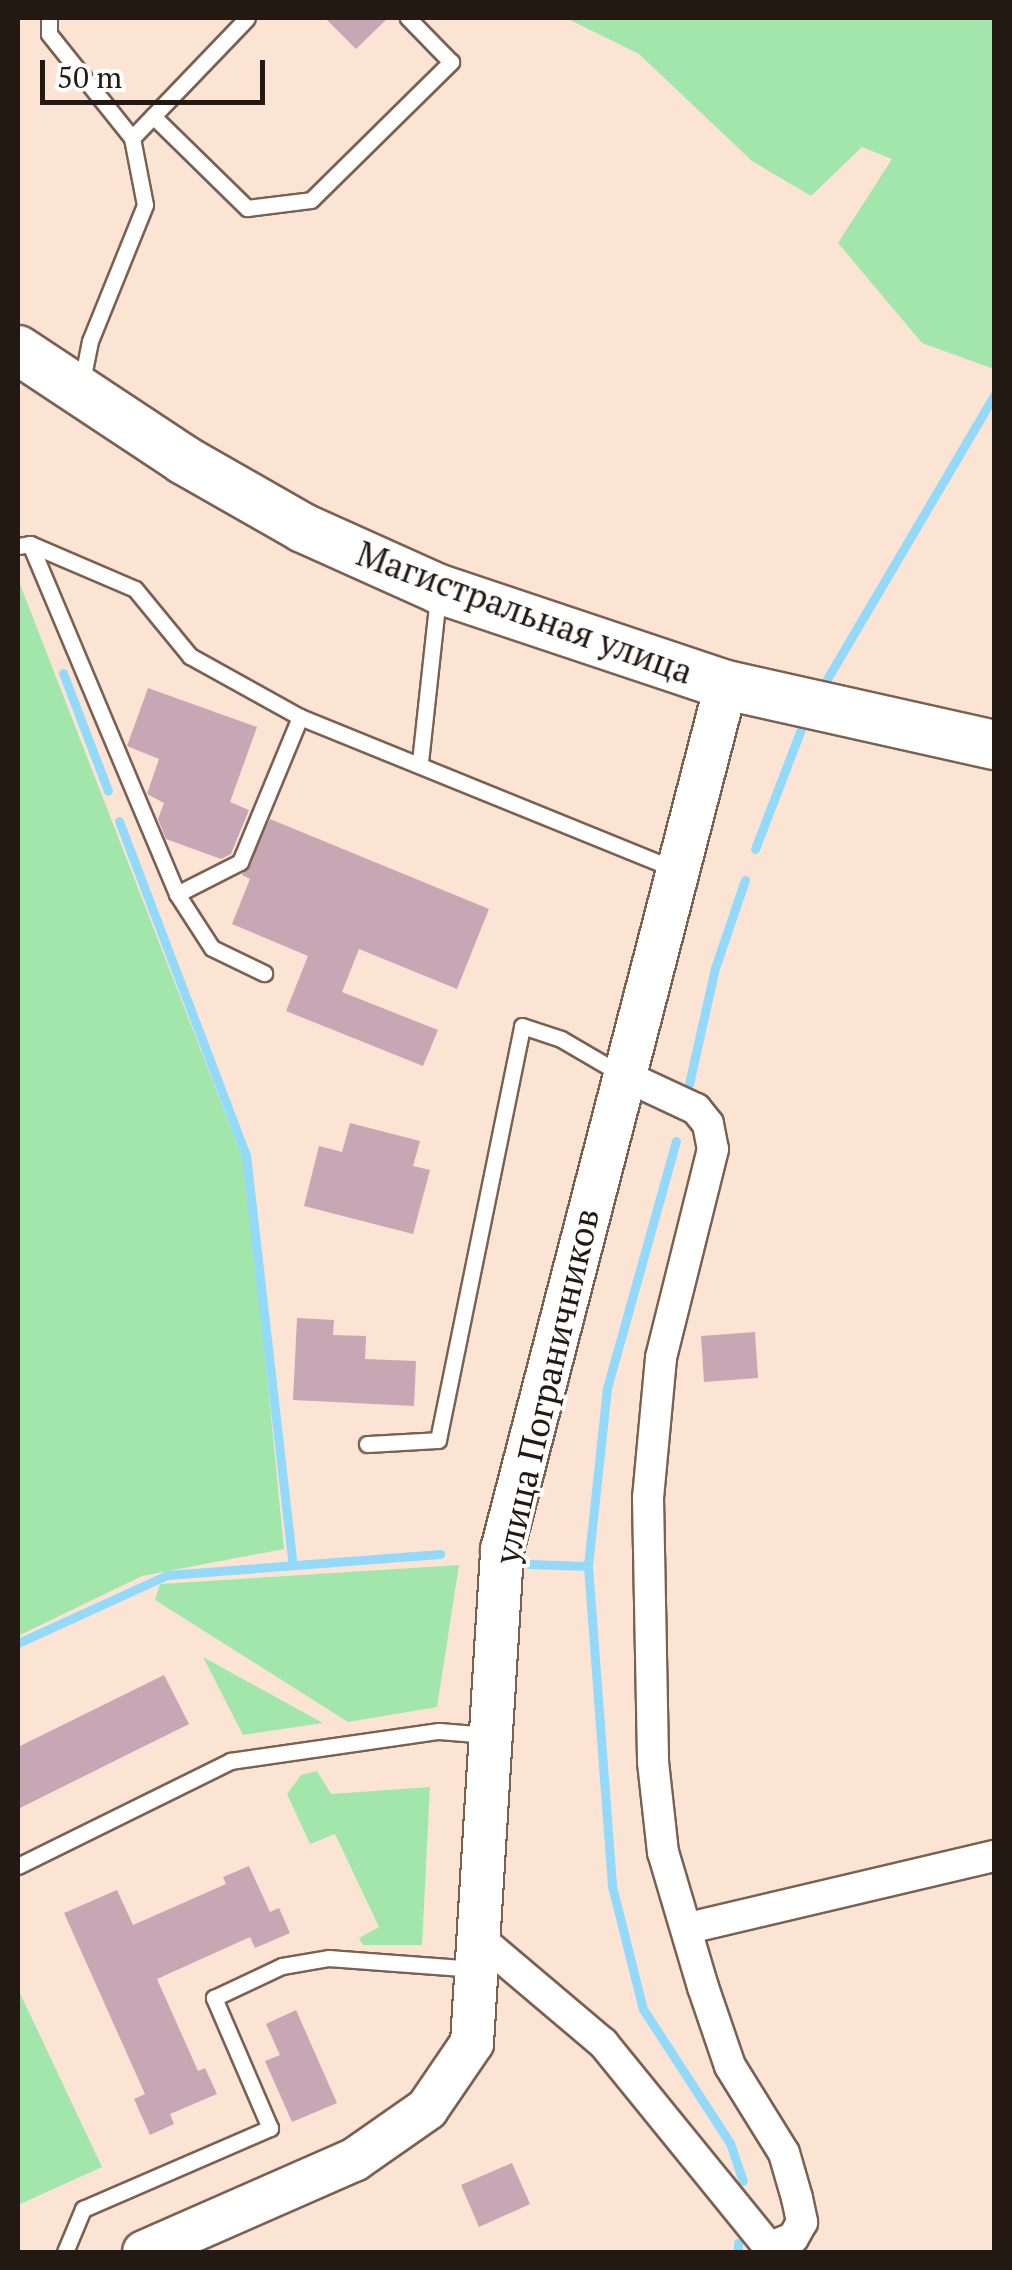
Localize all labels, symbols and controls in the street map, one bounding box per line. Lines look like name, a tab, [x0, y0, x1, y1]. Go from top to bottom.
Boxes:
scale bar	[45, 40, 270, 102]
text: 50 m	[57, 57, 122, 97]
street label: Магистральная улица	[351, 532, 699, 692]
street label: улица Пограничников	[485, 1204, 607, 1568]

